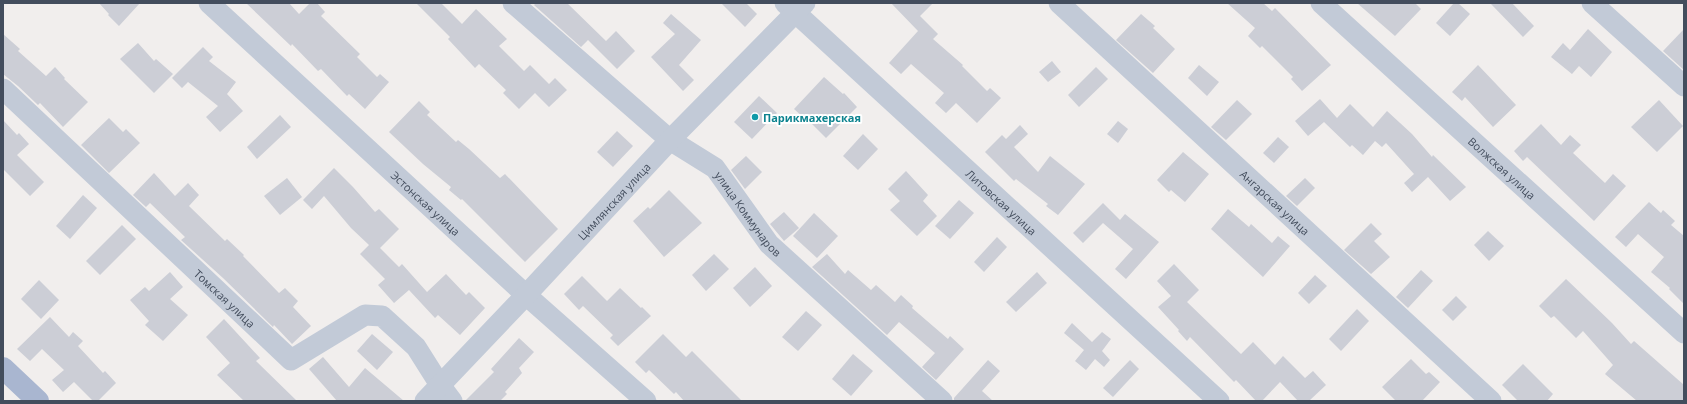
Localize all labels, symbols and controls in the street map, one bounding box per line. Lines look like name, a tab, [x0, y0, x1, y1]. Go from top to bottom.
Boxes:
place label: Парикмахерская	[763, 110, 861, 125]
marker: Парикмахерская	[750, 112, 760, 122]
street label: Волжская улица	[1465, 133, 1539, 202]
street label: Цимлянская улица	[574, 159, 653, 243]
street label: Литовская улица	[963, 166, 1040, 238]
street label: Ангарская улица	[1237, 166, 1313, 238]
street label: Эстонская улица	[388, 167, 464, 238]
street label: улица Коммунаров	[712, 168, 785, 259]
street label: Томская улица	[191, 266, 259, 330]

